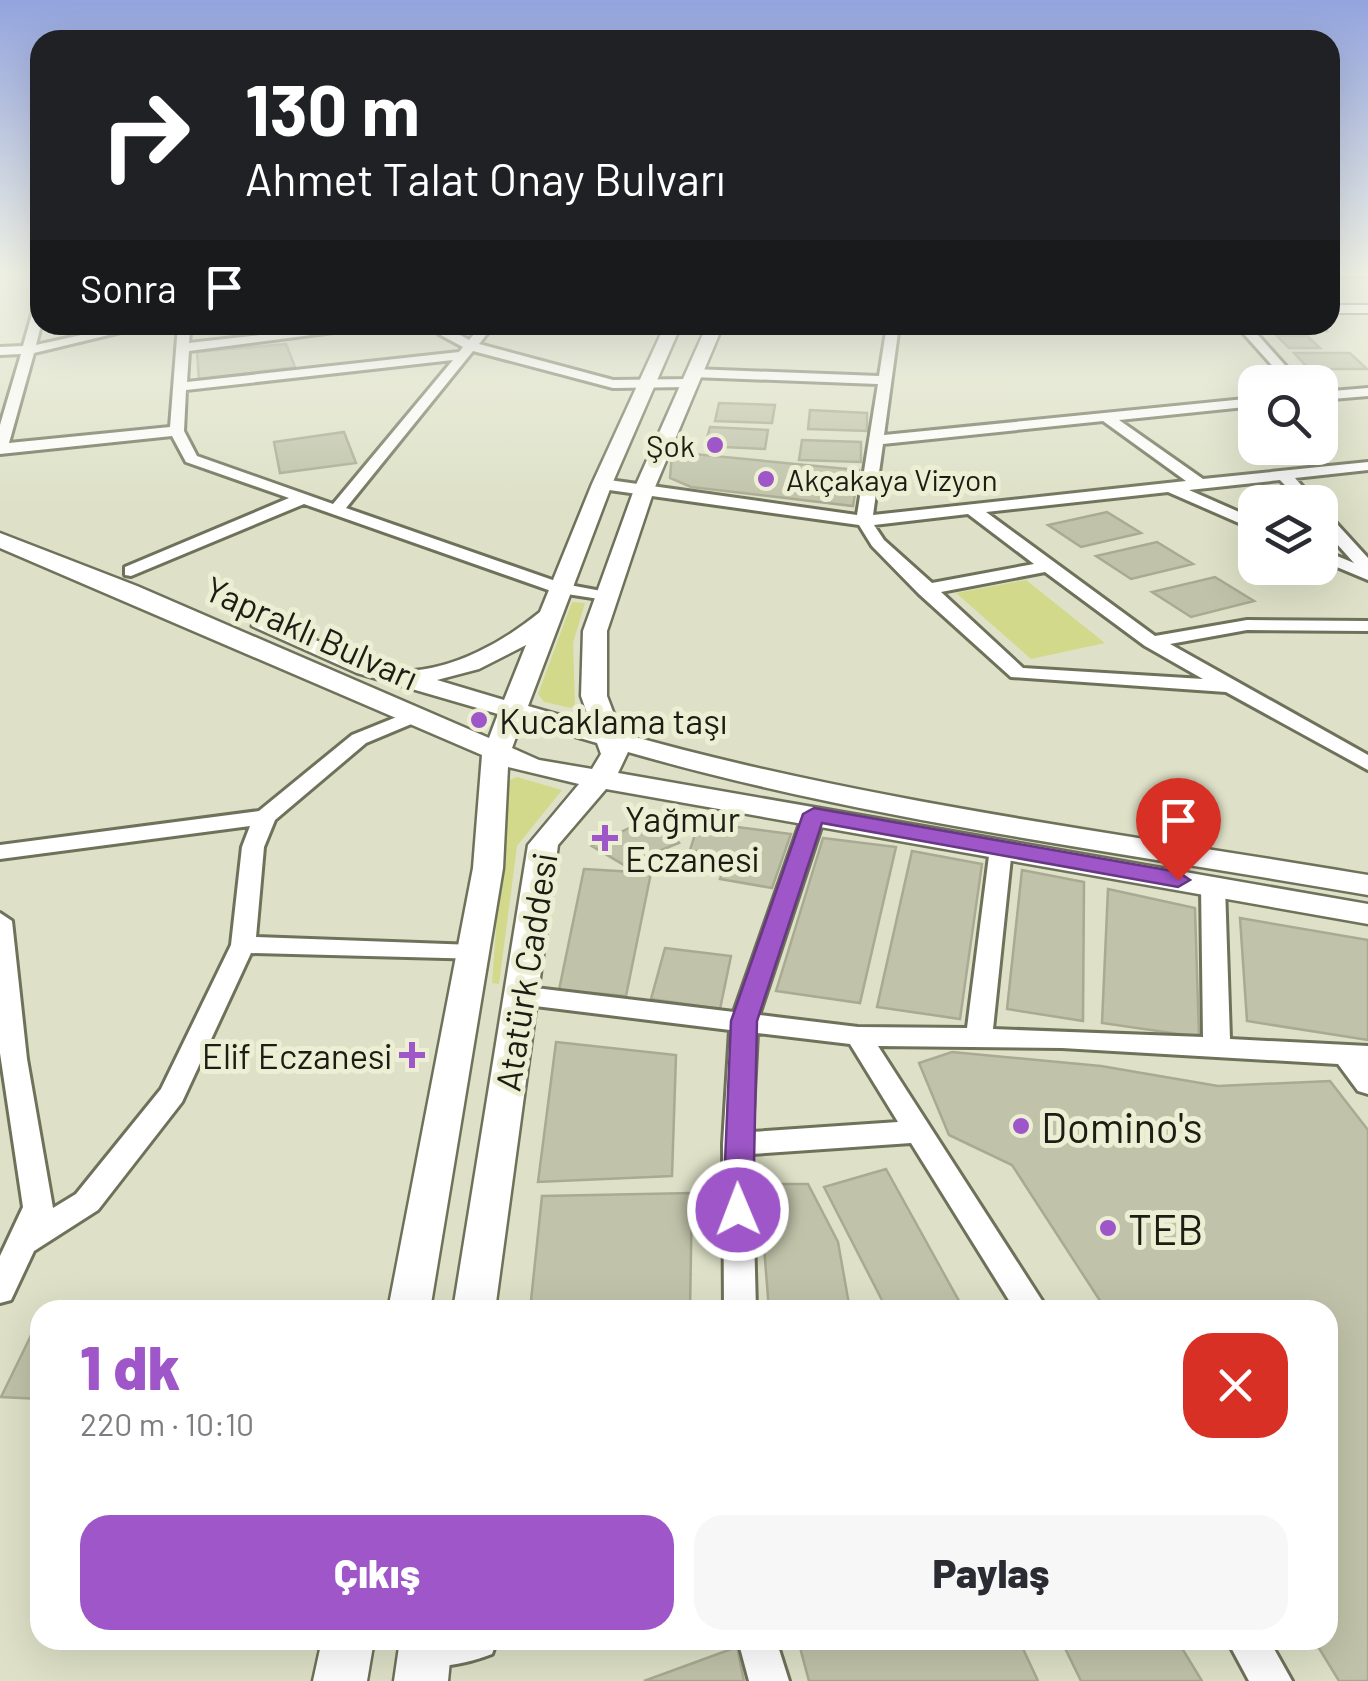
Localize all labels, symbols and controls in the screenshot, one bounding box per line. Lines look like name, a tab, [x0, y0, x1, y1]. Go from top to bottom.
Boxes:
text: 130 m	[245, 66, 420, 150]
icon: right	[80, 70, 210, 200]
text: Ahmet Talat Onay Bulvarı	[245, 151, 726, 205]
icon: arrive	[197, 260, 252, 315]
text: Sonra	[80, 265, 177, 311]
map controls	[1238, 365, 1338, 585]
button: search	[1238, 365, 1338, 465]
place label: Şok	[646, 427, 695, 463]
marker: Şok	[704, 434, 726, 456]
place label: Akçakaya Vizyon	[786, 461, 998, 497]
marker: Akçakaya Vizyon	[755, 468, 777, 490]
button: layers	[1238, 485, 1338, 585]
street label: Yapraklı Bulvarı	[199, 566, 425, 698]
place label: Kucaklama taşı	[499, 699, 728, 741]
marker: Kucaklama taşı	[468, 709, 490, 731]
pin	[1136, 778, 1221, 881]
icon: arrive	[1151, 793, 1206, 848]
place label: Yağmur Eczanesi	[625, 797, 759, 879]
marker: Yağmur Eczanesi	[594, 827, 616, 849]
street label: Atatürk Caddesi	[485, 850, 565, 1094]
place label: Elif Eczanesi	[202, 1034, 392, 1076]
marker: Elif Eczanesi	[401, 1044, 423, 1066]
place label: Domino's	[1041, 1101, 1203, 1151]
marker: Domino's	[1010, 1115, 1032, 1137]
position arrow	[686, 1158, 790, 1262]
place label: TEB	[1128, 1203, 1204, 1253]
marker: TEB	[1097, 1217, 1119, 1239]
text: 1 dk	[80, 1330, 180, 1402]
button: close	[1183, 1333, 1288, 1438]
text: 220 m · 10:10	[80, 1404, 254, 1442]
button: Çıkış	[80, 1515, 674, 1630]
button: Paylaş	[694, 1515, 1288, 1630]

